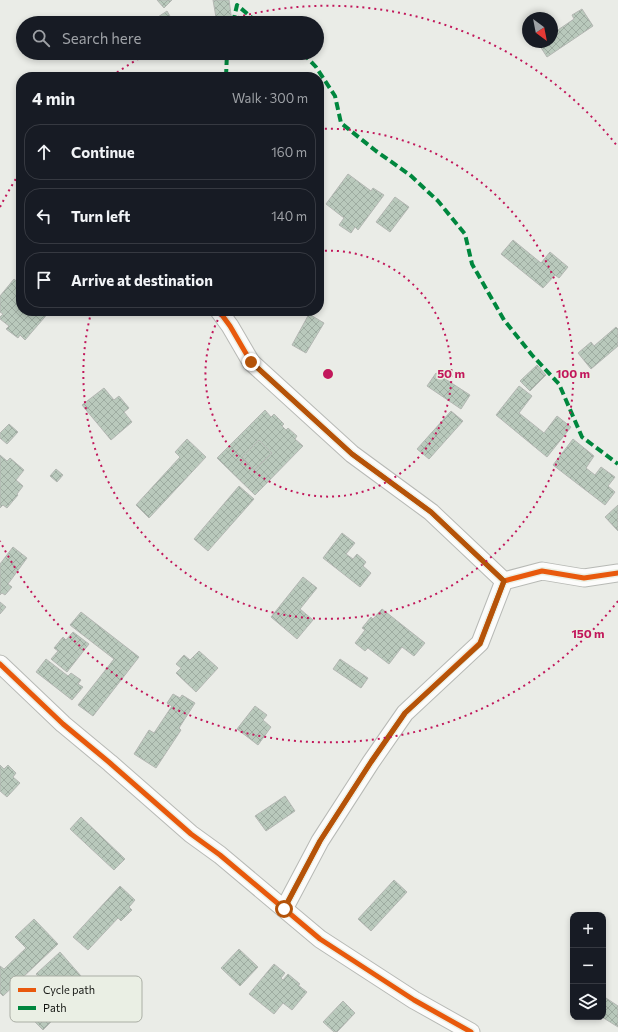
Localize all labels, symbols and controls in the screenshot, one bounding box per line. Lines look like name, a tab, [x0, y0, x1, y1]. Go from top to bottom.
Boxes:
north arrow	[522, 12, 558, 48]
search box	[16, 16, 324, 60]
icon: search	[30, 27, 52, 49]
text: Search here	[62, 29, 141, 47]
text: 4 min	[32, 88, 75, 109]
text: Walk · 300 m	[232, 90, 308, 106]
icon: ahead	[33, 141, 55, 163]
text: Continue	[71, 143, 135, 161]
text: 160 m	[271, 144, 307, 160]
icon: left	[33, 205, 55, 227]
text: Turn left	[71, 207, 130, 225]
text: 140 m	[271, 208, 307, 224]
icon: arrive	[33, 269, 55, 291]
text: Arrive at destination	[71, 271, 213, 289]
route end	[242, 353, 260, 371]
text: 50 m	[437, 366, 465, 380]
text: 100 m	[556, 366, 590, 380]
centre of rings	[321, 367, 335, 381]
text: 150 m	[571, 626, 605, 640]
route start	[275, 900, 293, 918]
map controls	[570, 912, 606, 1020]
button: +	[570, 912, 606, 948]
button: −	[570, 948, 606, 984]
legend	[10, 976, 142, 1022]
text: Cycle path	[43, 983, 95, 996]
button: layers	[570, 984, 606, 1020]
text: Path	[43, 1001, 66, 1014]

